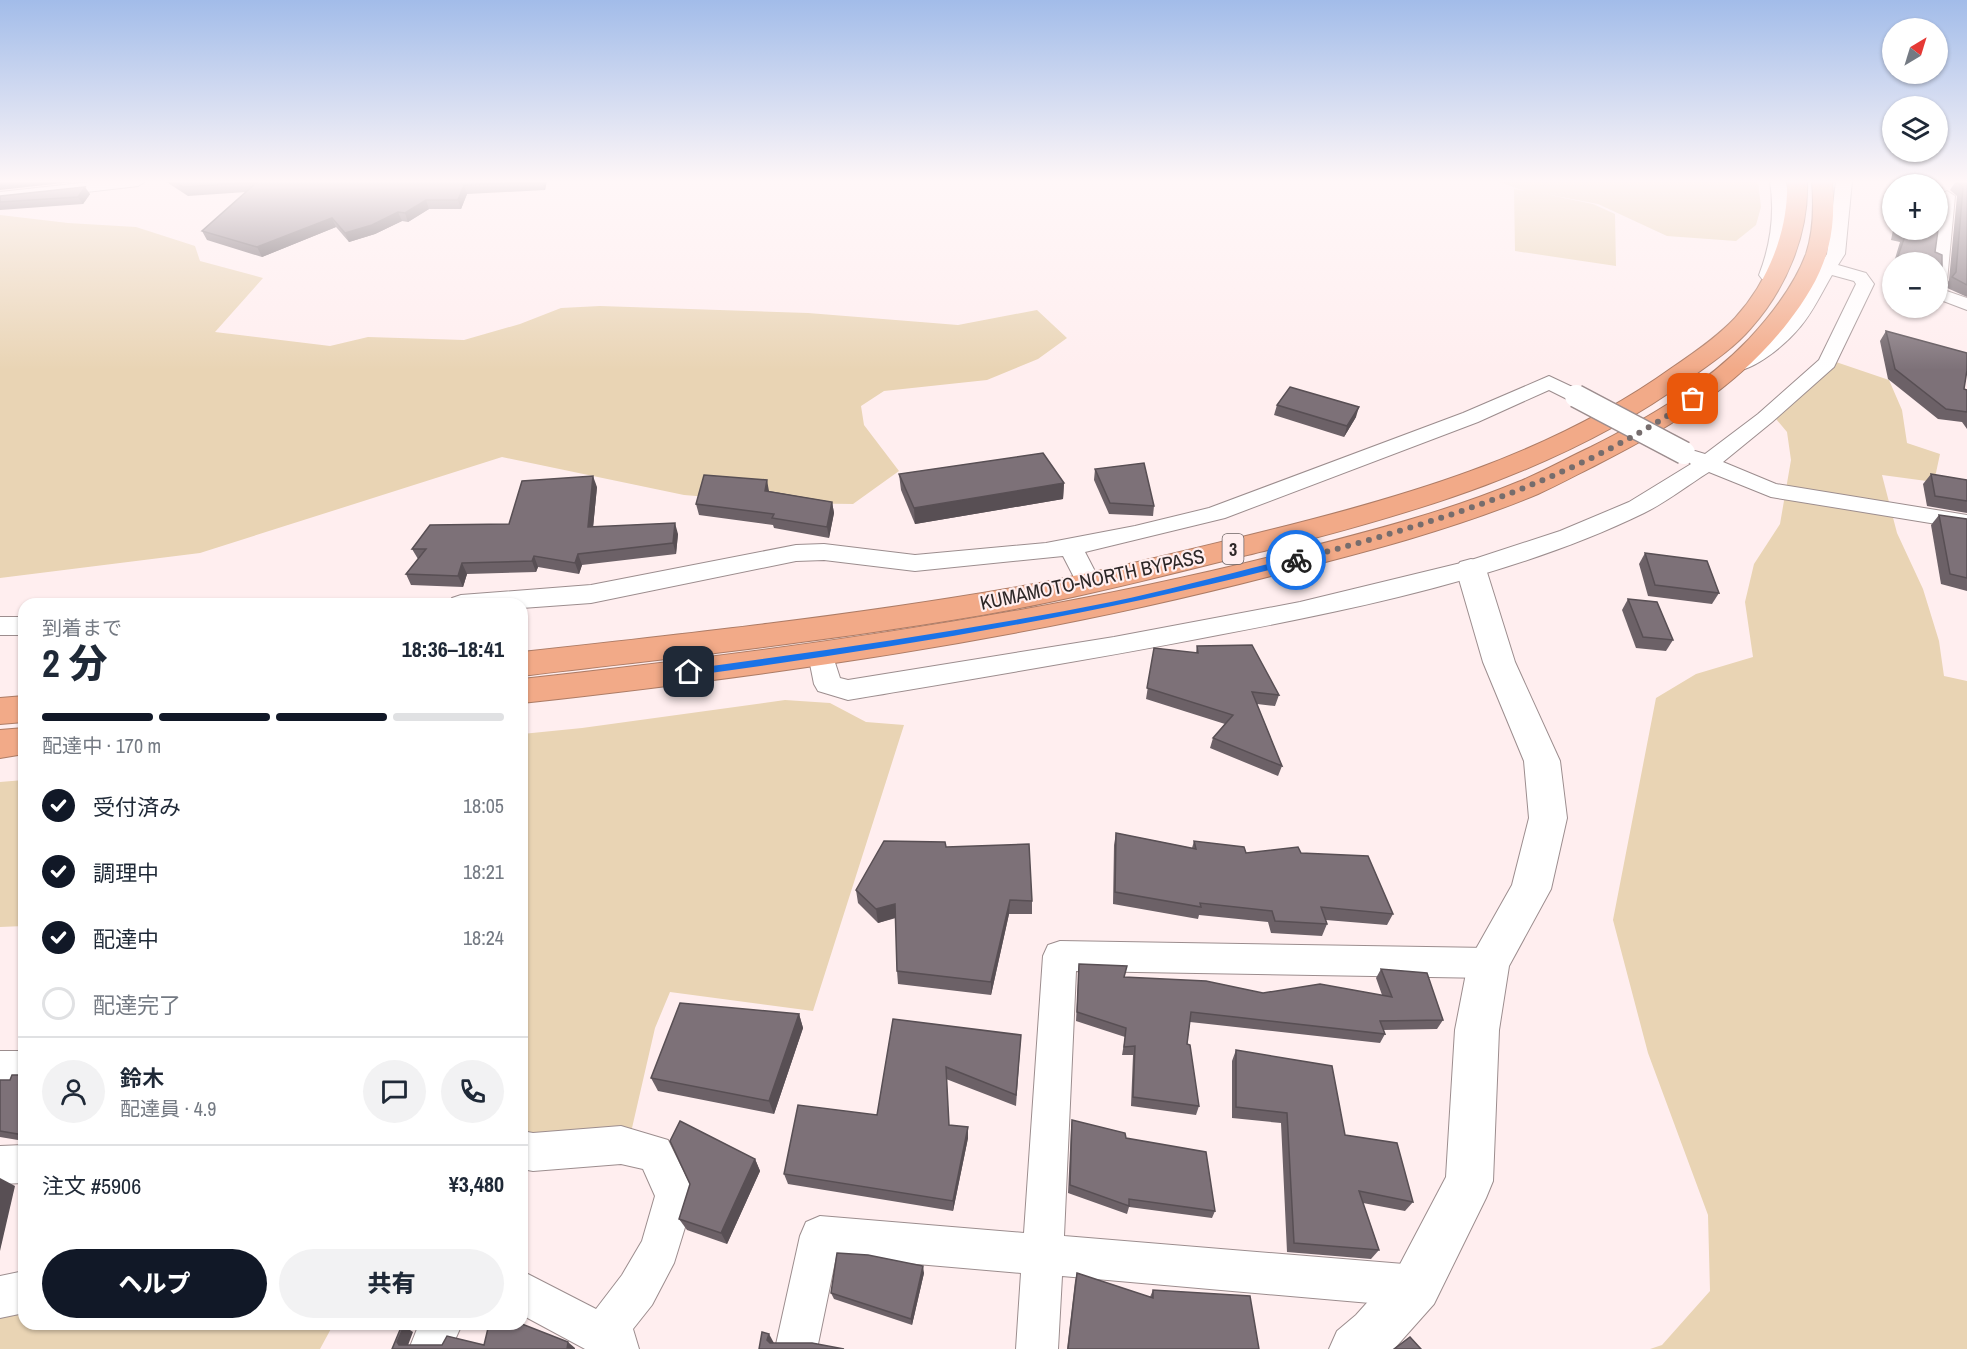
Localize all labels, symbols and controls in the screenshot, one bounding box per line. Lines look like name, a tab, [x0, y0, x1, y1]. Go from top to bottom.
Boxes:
north arrow	[1882, 18, 1948, 84]
map controls	[1882, 18, 1948, 318]
button: layers	[1882, 96, 1948, 162]
button: +	[1882, 174, 1948, 240]
button: −	[1882, 252, 1948, 318]
pin	[1667, 373, 1718, 424]
icon: bag	[1676, 382, 1709, 415]
courier	[1266, 530, 1326, 590]
road number: 3	[1222, 534, 1244, 564]
street label: KUMAMOTO-NORTH BYPASS	[977, 542, 1207, 616]
icon: bike	[1280, 544, 1313, 577]
text: 到着まで	[42, 614, 122, 641]
text: 18:36–18:41	[402, 634, 504, 664]
text: 2 分	[42, 637, 108, 689]
pin	[663, 646, 714, 697]
icon: home	[672, 655, 705, 688]
text: 配達中 · 170 m	[42, 732, 161, 759]
icon: check	[42, 789, 75, 822]
text: 受付済み	[93, 792, 181, 822]
text: 18:05	[463, 792, 504, 819]
icon: check	[42, 855, 75, 888]
text: 調理中	[93, 858, 159, 888]
text: 18:21	[463, 858, 504, 885]
icon: check	[42, 921, 75, 954]
text: 配達中	[93, 924, 159, 954]
text: 18:24	[463, 924, 504, 951]
text: 配達完了	[93, 990, 181, 1020]
button: person	[42, 1060, 105, 1123]
button: chat	[363, 1060, 426, 1123]
button: phone	[441, 1060, 504, 1123]
text: 鈴木	[120, 1063, 164, 1093]
text: 配達員 · 4.9	[120, 1095, 216, 1122]
text: ¥3,480	[449, 1169, 504, 1199]
text: 注文 #5906	[42, 1171, 141, 1201]
button: ヘルプ	[42, 1249, 267, 1318]
button: 共有	[279, 1249, 504, 1318]

